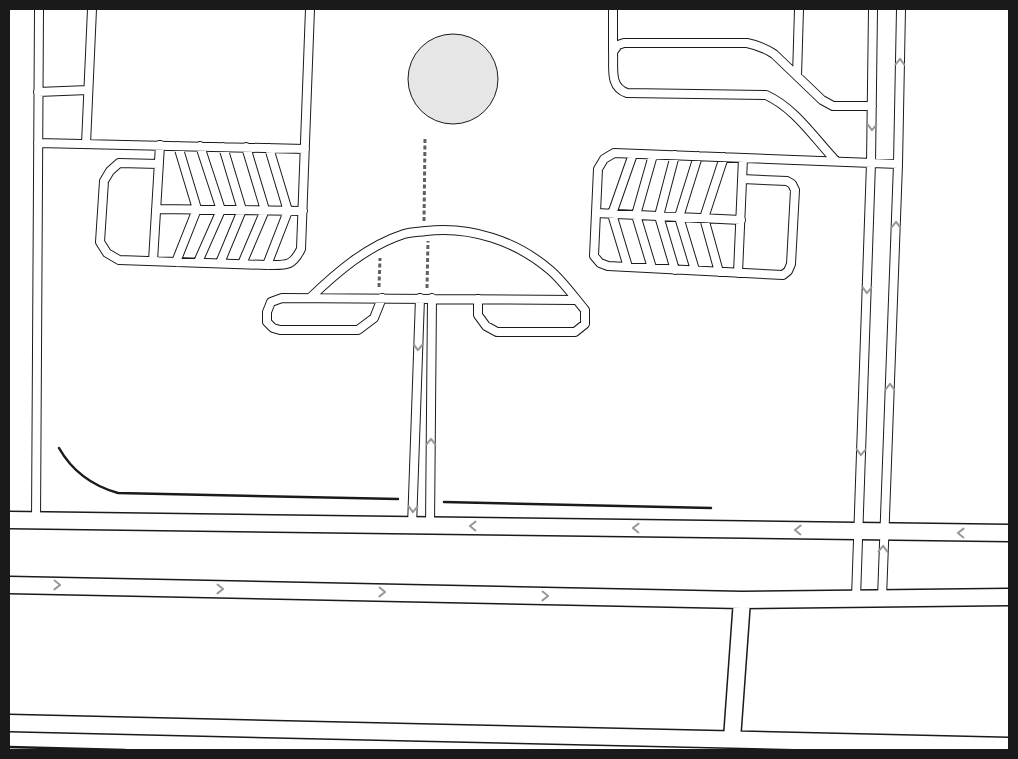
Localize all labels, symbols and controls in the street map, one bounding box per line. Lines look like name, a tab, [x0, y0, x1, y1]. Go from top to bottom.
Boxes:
one-way arrow	[895, 58, 905, 66]
one-way arrow	[866, 124, 877, 132]
one-way arrow	[890, 220, 901, 228]
one-way arrow	[861, 286, 872, 294]
one-way arrow	[413, 343, 424, 351]
one-way arrow	[884, 383, 895, 391]
one-way arrow	[425, 438, 436, 446]
one-way arrow	[856, 449, 866, 457]
one-way arrow	[408, 506, 418, 513]
one-way arrow	[469, 521, 476, 531]
one-way arrow	[631, 523, 639, 533]
one-way arrow	[794, 525, 802, 535]
one-way arrow	[956, 527, 964, 538]
one-way arrow	[878, 545, 889, 553]
one-way arrow	[54, 580, 62, 591]
one-way arrow	[216, 584, 224, 594]
one-way arrow	[379, 587, 387, 598]
one-way arrow	[542, 591, 549, 601]

